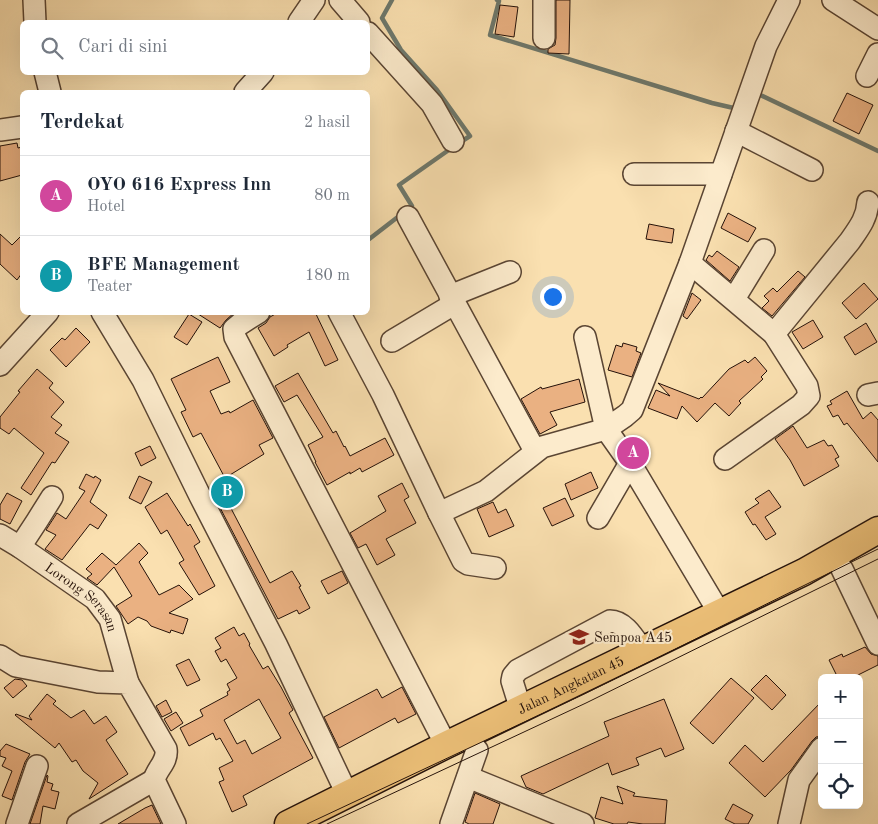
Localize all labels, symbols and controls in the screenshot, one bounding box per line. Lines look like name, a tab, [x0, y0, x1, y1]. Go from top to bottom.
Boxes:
search box	[20, 20, 370, 75]
icon: search	[38, 34, 66, 62]
text: Cari di sini	[78, 38, 168, 57]
text: Terdekat	[40, 112, 124, 133]
text: 2 hasil	[304, 115, 350, 131]
text: OYO 616 Express Inn	[87, 176, 271, 195]
text: A	[50, 188, 62, 204]
text: 80 m	[314, 188, 350, 204]
text: Hotel	[87, 199, 125, 215]
text: BFE Management	[87, 256, 240, 275]
text: B	[50, 268, 62, 284]
text: 180 m	[305, 268, 350, 284]
text: Teater	[87, 279, 132, 295]
your location	[540, 284, 566, 310]
pin: A	[617, 434, 649, 472]
pin: B	[211, 473, 243, 511]
street label: Lorong Serasan	[42, 561, 119, 634]
school or university icon: Sempoa A45	[568, 626, 590, 648]
place label: Sempoa A45	[594, 631, 672, 645]
street label: Jalan Angkatan 45	[516, 654, 626, 717]
map controls	[818, 674, 863, 809]
button: +	[818, 674, 863, 719]
button: −	[818, 719, 863, 764]
button: locate	[818, 764, 863, 809]

